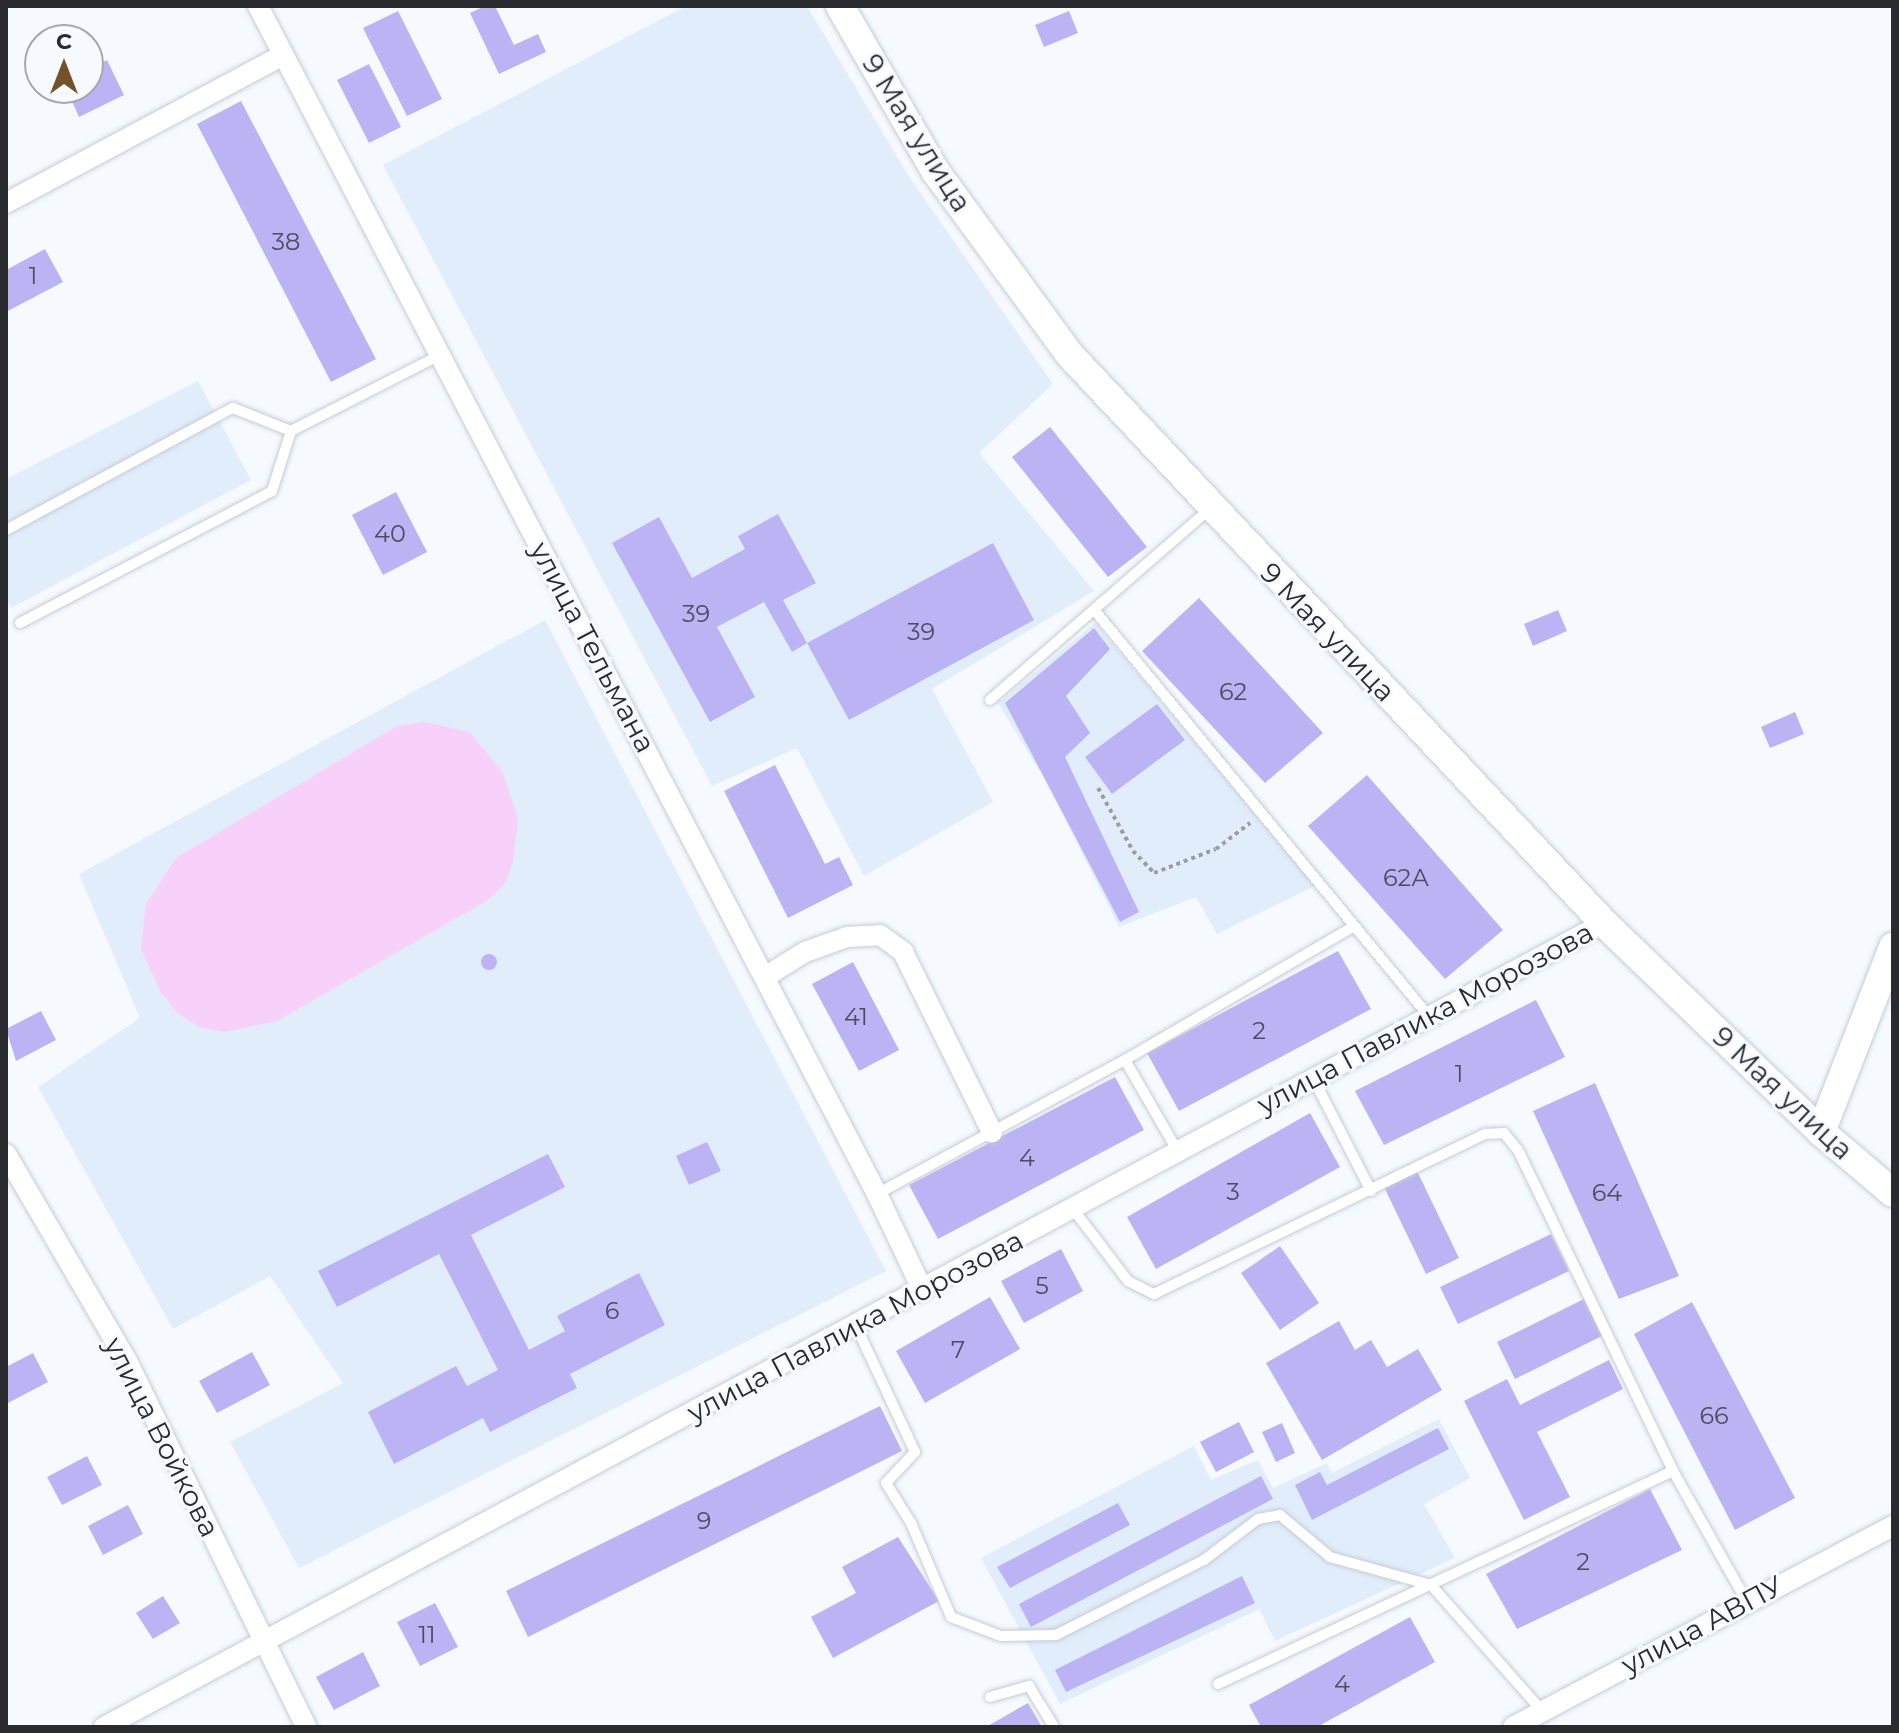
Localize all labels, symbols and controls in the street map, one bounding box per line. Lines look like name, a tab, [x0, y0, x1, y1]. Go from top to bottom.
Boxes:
north arrow	[24, 24, 104, 104]
text: С	[56, 28, 72, 55]
street label: 9 Мая улица	[855, 48, 979, 218]
house number: 38	[272, 228, 300, 256]
house number: 1	[29, 262, 37, 290]
house number: 40	[374, 520, 406, 548]
street label: улица Тельмана	[523, 536, 663, 758]
street label: 9 Мая улица	[1254, 556, 1402, 708]
house number: 39	[682, 600, 710, 628]
house number: 39	[907, 618, 935, 646]
house number: 62	[1219, 678, 1247, 706]
house number: 62А	[1383, 864, 1429, 892]
street label: улица Павлика Морозова	[1251, 915, 1599, 1121]
house number: 41	[844, 1003, 868, 1031]
house number: 2	[1252, 1017, 1266, 1045]
street label: 9 Мая улица	[1706, 1020, 1860, 1166]
house number: 1	[1455, 1060, 1463, 1088]
house number: 4	[1019, 1144, 1035, 1172]
house number: 3	[1226, 1178, 1240, 1206]
house number: 64	[1592, 1179, 1622, 1207]
street label: улица Павлика Морозова	[681, 1223, 1029, 1429]
house number: 5	[1035, 1272, 1049, 1300]
house number: 6	[605, 1297, 619, 1325]
street label: улица Войкова	[97, 1331, 227, 1543]
house number: 7	[951, 1336, 965, 1364]
house number: 66	[1699, 1402, 1729, 1430]
house number: 9	[697, 1507, 711, 1535]
house number: 2	[1576, 1548, 1590, 1576]
street label: улица АВПУ	[1615, 1568, 1789, 1682]
house number: 11	[418, 1621, 436, 1649]
house number: 4	[1334, 1670, 1350, 1698]

